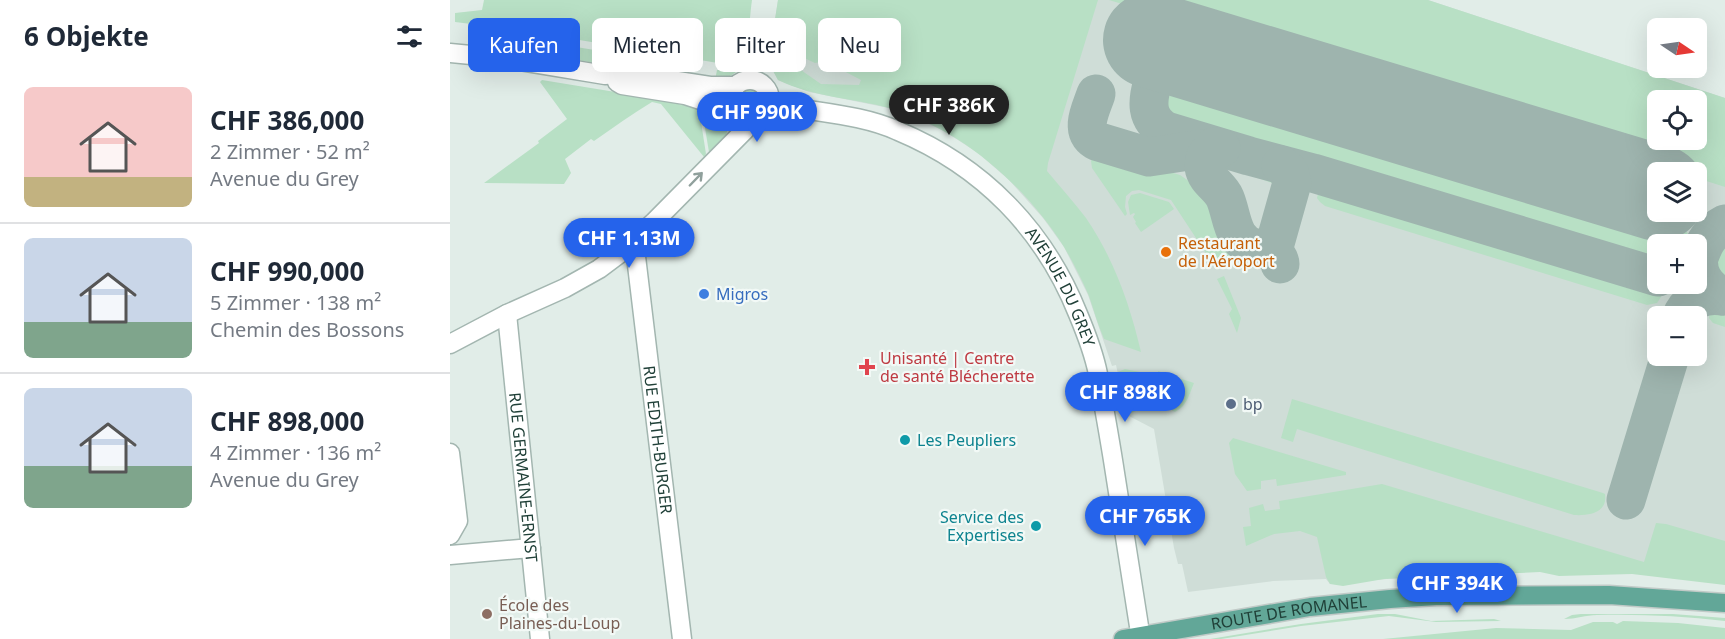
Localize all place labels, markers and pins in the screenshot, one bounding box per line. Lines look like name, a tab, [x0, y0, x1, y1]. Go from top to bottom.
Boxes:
pin: CHF 386K	[887, 85, 1011, 136]
pin: CHF 990K	[695, 92, 819, 143]
pin: CHF 1.13M	[560, 218, 698, 269]
place label: Restaurant de l'Aéroport	[1178, 232, 1275, 272]
marker: Restaurant de l'Aéroport	[1159, 245, 1173, 259]
place label: Migros	[716, 283, 768, 305]
marker: Migros	[697, 287, 711, 301]
place label: Unisanté | Centre de santé Blécherette	[880, 347, 1035, 387]
marker: Unisanté | Centre de santé Blécherette	[858, 358, 876, 376]
pin: CHF 898K	[1063, 372, 1187, 423]
place label: bp	[1243, 393, 1263, 415]
marker: bp	[1224, 397, 1238, 411]
place label: Les Peupliers	[917, 429, 1016, 451]
marker: Les Peupliers	[898, 433, 912, 447]
pin: CHF 765K	[1083, 496, 1207, 547]
place label: Service des Expertises	[940, 506, 1024, 546]
marker: Service des Expertises	[1029, 519, 1043, 533]
pin: CHF 394K	[1395, 563, 1519, 614]
place label: École des Plaines-du-Loup	[499, 594, 620, 634]
marker: École des Plaines-du-Loup	[480, 607, 494, 621]

